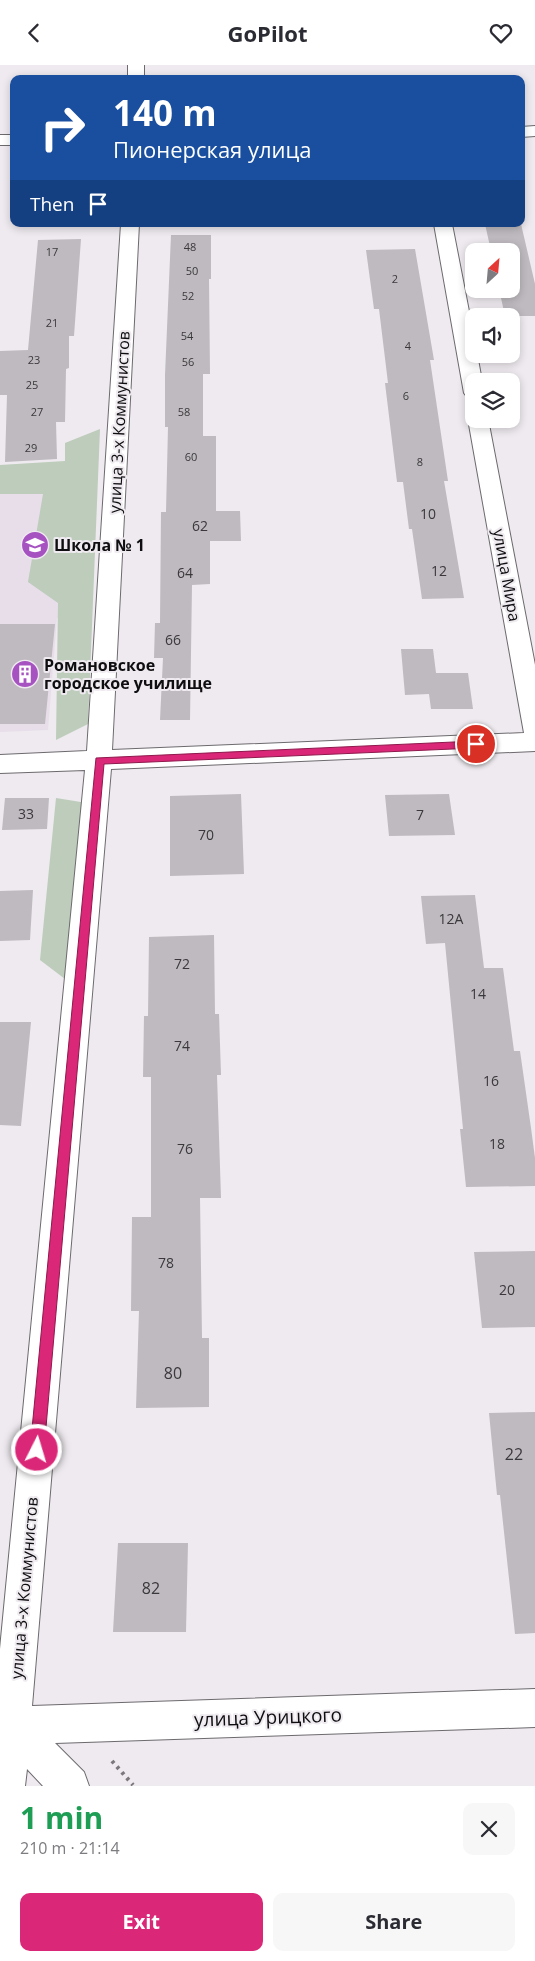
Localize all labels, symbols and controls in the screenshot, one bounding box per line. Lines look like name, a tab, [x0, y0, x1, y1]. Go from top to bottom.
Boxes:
text: GoPilot	[228, 18, 307, 48]
icon: back	[20, 19, 48, 47]
icon: heart	[487, 19, 515, 47]
text: 140 m	[113, 89, 217, 136]
icon: right	[30, 95, 95, 160]
text: Пионерская улица	[113, 134, 312, 164]
icon: arrive	[84, 190, 112, 218]
text: Then	[30, 191, 74, 217]
house number: 48	[184, 239, 196, 254]
north arrow	[465, 243, 520, 297]
map controls	[465, 243, 520, 428]
house number: 17	[46, 244, 58, 259]
house number: 50	[186, 263, 198, 278]
house number: 2	[392, 271, 398, 286]
house number: 52	[182, 288, 194, 303]
button: sound	[465, 308, 520, 363]
house number: 21	[46, 315, 58, 330]
house number: 54	[181, 328, 194, 343]
street label: улица 3-х Коммунистов	[103, 330, 135, 514]
house number: 4	[405, 338, 412, 353]
house number: 23	[28, 352, 40, 367]
house number: 56	[182, 354, 194, 369]
button: layers	[465, 373, 520, 428]
house number: 25	[26, 377, 38, 392]
house number: 6	[403, 388, 409, 403]
house number: 27	[31, 404, 43, 419]
house number: 58	[178, 404, 190, 419]
house number: 29	[25, 440, 37, 455]
house number: 60	[185, 449, 197, 464]
house number: 8	[417, 454, 423, 469]
house number: 10	[420, 504, 436, 523]
house number: 62	[192, 516, 208, 535]
street label: улица Мира	[488, 527, 526, 623]
school or university icon: Школа № 1	[20, 530, 50, 560]
place label: Школа № 1	[54, 534, 145, 556]
house number: 12	[431, 561, 447, 580]
house number: 64	[177, 563, 193, 582]
house number: 66	[165, 630, 181, 649]
place label: Романовское городское училище	[44, 654, 212, 694]
building icon: Романовское городское училище	[10, 659, 40, 689]
pin	[455, 723, 497, 765]
icon: arrive	[462, 730, 490, 758]
house number: 33	[18, 804, 34, 823]
house number: 7	[416, 805, 424, 824]
house number: 70	[198, 825, 214, 844]
house number: 12А	[439, 909, 464, 928]
house number: 72	[174, 954, 190, 973]
house number: 14	[470, 984, 486, 1003]
house number: 74	[174, 1036, 190, 1055]
house number: 16	[483, 1071, 499, 1090]
house number: 18	[489, 1134, 505, 1153]
house number: 76	[177, 1139, 193, 1158]
house number: 78	[158, 1253, 174, 1272]
house number: 20	[499, 1280, 515, 1299]
house number: 80	[164, 1362, 182, 1384]
position arrow	[10, 1423, 62, 1475]
house number: 22	[505, 1443, 523, 1465]
street label: улица 3-х Коммунистов	[5, 1496, 43, 1680]
house number: 82	[142, 1577, 160, 1599]
street label: улица Урицкого	[194, 1701, 342, 1733]
text: 1 min	[20, 1797, 103, 1838]
button: close	[463, 1803, 515, 1855]
text: 210 m · 21:14	[20, 1837, 120, 1859]
button: Exit	[20, 1893, 263, 1951]
button: Share	[273, 1893, 515, 1951]

